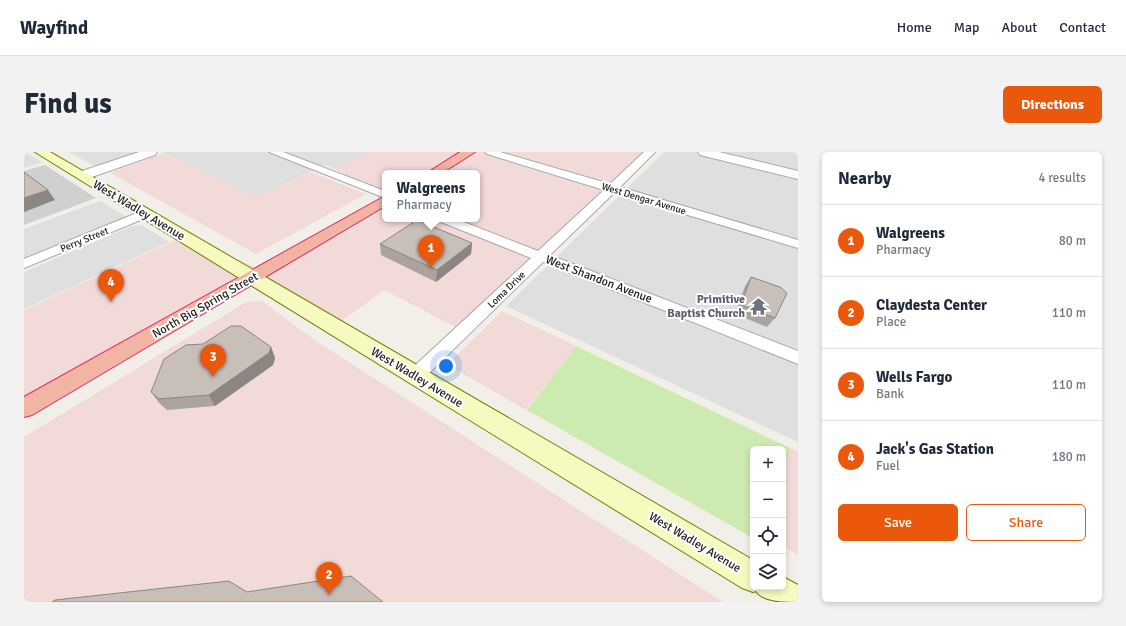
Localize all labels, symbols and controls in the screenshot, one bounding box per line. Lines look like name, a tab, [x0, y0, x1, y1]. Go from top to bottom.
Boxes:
text: Wayfind	[20, 16, 88, 40]
text: Home	[897, 19, 932, 36]
text: Map	[954, 19, 979, 36]
text: About	[1001, 19, 1037, 36]
text: Contact	[1059, 19, 1106, 36]
button: Directions	[1003, 86, 1102, 123]
text: Find us	[24, 87, 112, 121]
text: Nearby	[838, 168, 891, 189]
popup	[382, 170, 480, 222]
text: 4 results	[1038, 170, 1086, 186]
street label: West Wadley Avenue	[90, 177, 188, 244]
text: Walgreens	[397, 179, 465, 197]
street label: West Dengar Avenue	[600, 180, 687, 218]
text: Pharmacy	[397, 197, 451, 213]
text: Walgreens	[876, 224, 945, 242]
street label: Perry Street	[59, 225, 111, 255]
text: 1	[847, 233, 855, 249]
text: 80 m	[1059, 233, 1086, 249]
pin: 1	[418, 235, 444, 268]
text: Pharmacy	[876, 242, 931, 258]
street label: West Shandon Avenue	[543, 252, 654, 307]
pin: 4	[98, 269, 124, 302]
street label: North Big Spring Street	[150, 269, 261, 342]
street label: Loma Drive	[485, 269, 528, 311]
place label: Primitive Baptist Church	[667, 292, 745, 321]
temple icon: Primitive Baptist Church	[748, 296, 768, 316]
text: Claydesta Center	[876, 296, 987, 314]
text: 2	[847, 305, 855, 321]
text: 110 m	[1052, 305, 1086, 321]
text: Place	[876, 314, 906, 330]
pin: 3	[200, 344, 226, 377]
street label: West Wadley Avenue	[368, 344, 466, 411]
your location	[436, 356, 456, 376]
text: Wells Fargo	[876, 368, 952, 386]
text: 3	[847, 377, 855, 393]
text: 110 m	[1052, 377, 1086, 393]
text: Bank	[876, 386, 904, 402]
text: Jack's Gas Station	[876, 440, 994, 458]
map controls	[750, 446, 786, 590]
button: +	[750, 446, 786, 482]
text: 4	[847, 449, 855, 465]
text: 180 m	[1052, 449, 1086, 465]
text: Fuel	[876, 458, 900, 474]
button: −	[750, 482, 786, 518]
button: Save	[838, 504, 958, 541]
button: Share	[966, 504, 1086, 541]
street label: West Wadley Avenue	[646, 509, 744, 576]
button: locate	[750, 518, 786, 554]
button: layers	[750, 554, 786, 590]
pin: 2	[316, 562, 342, 595]

